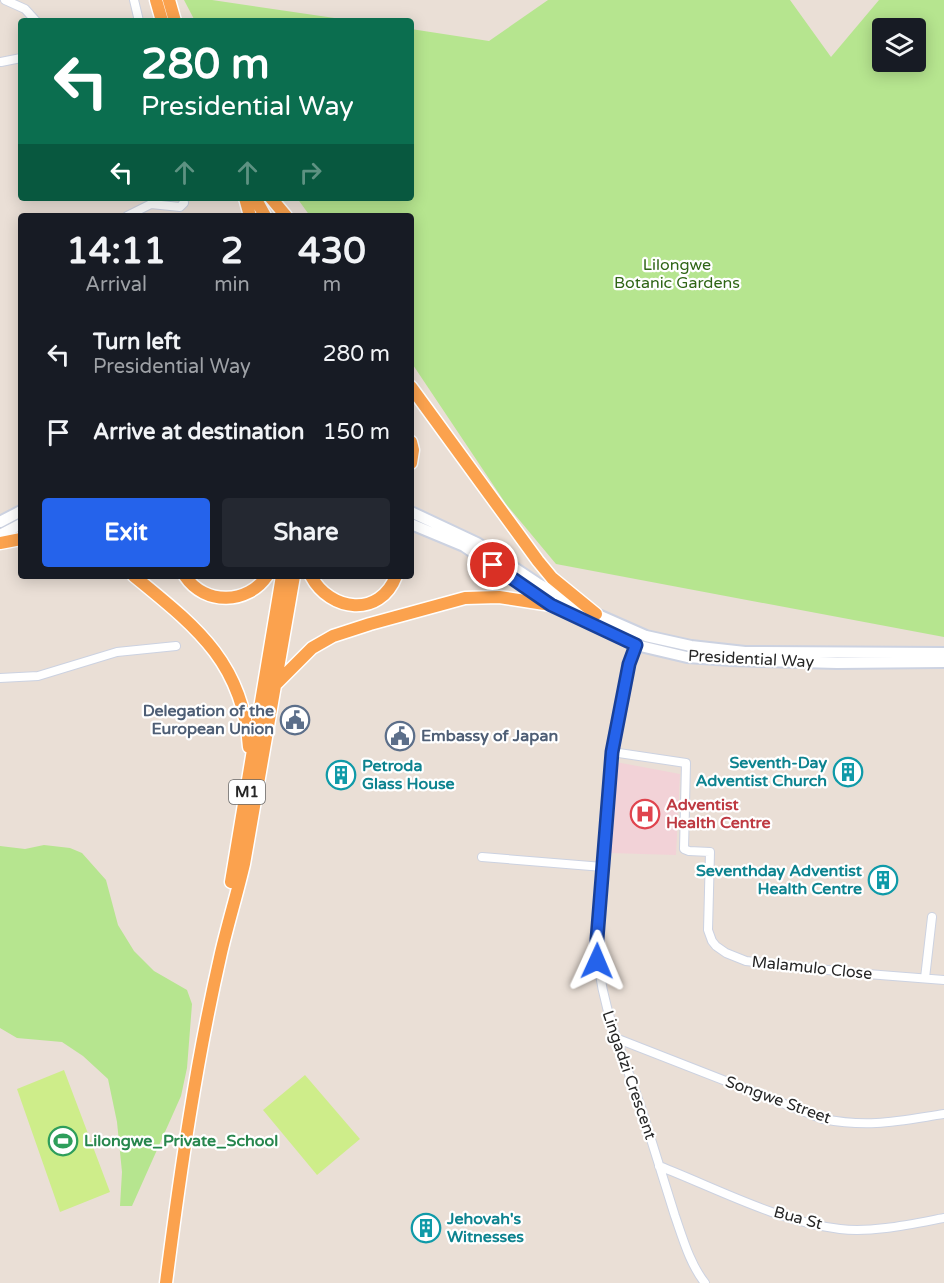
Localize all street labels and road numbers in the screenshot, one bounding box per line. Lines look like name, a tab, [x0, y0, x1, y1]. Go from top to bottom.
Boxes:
street label: Presidential Way	[687, 646, 815, 672]
road number: M1	[229, 780, 265, 804]
street label: Malamulo Close	[751, 952, 873, 984]
street label: Lingadzi Crescent	[598, 1008, 660, 1142]
street label: Songwe Street	[722, 1072, 834, 1128]
street label: Bua St	[772, 1202, 824, 1234]

